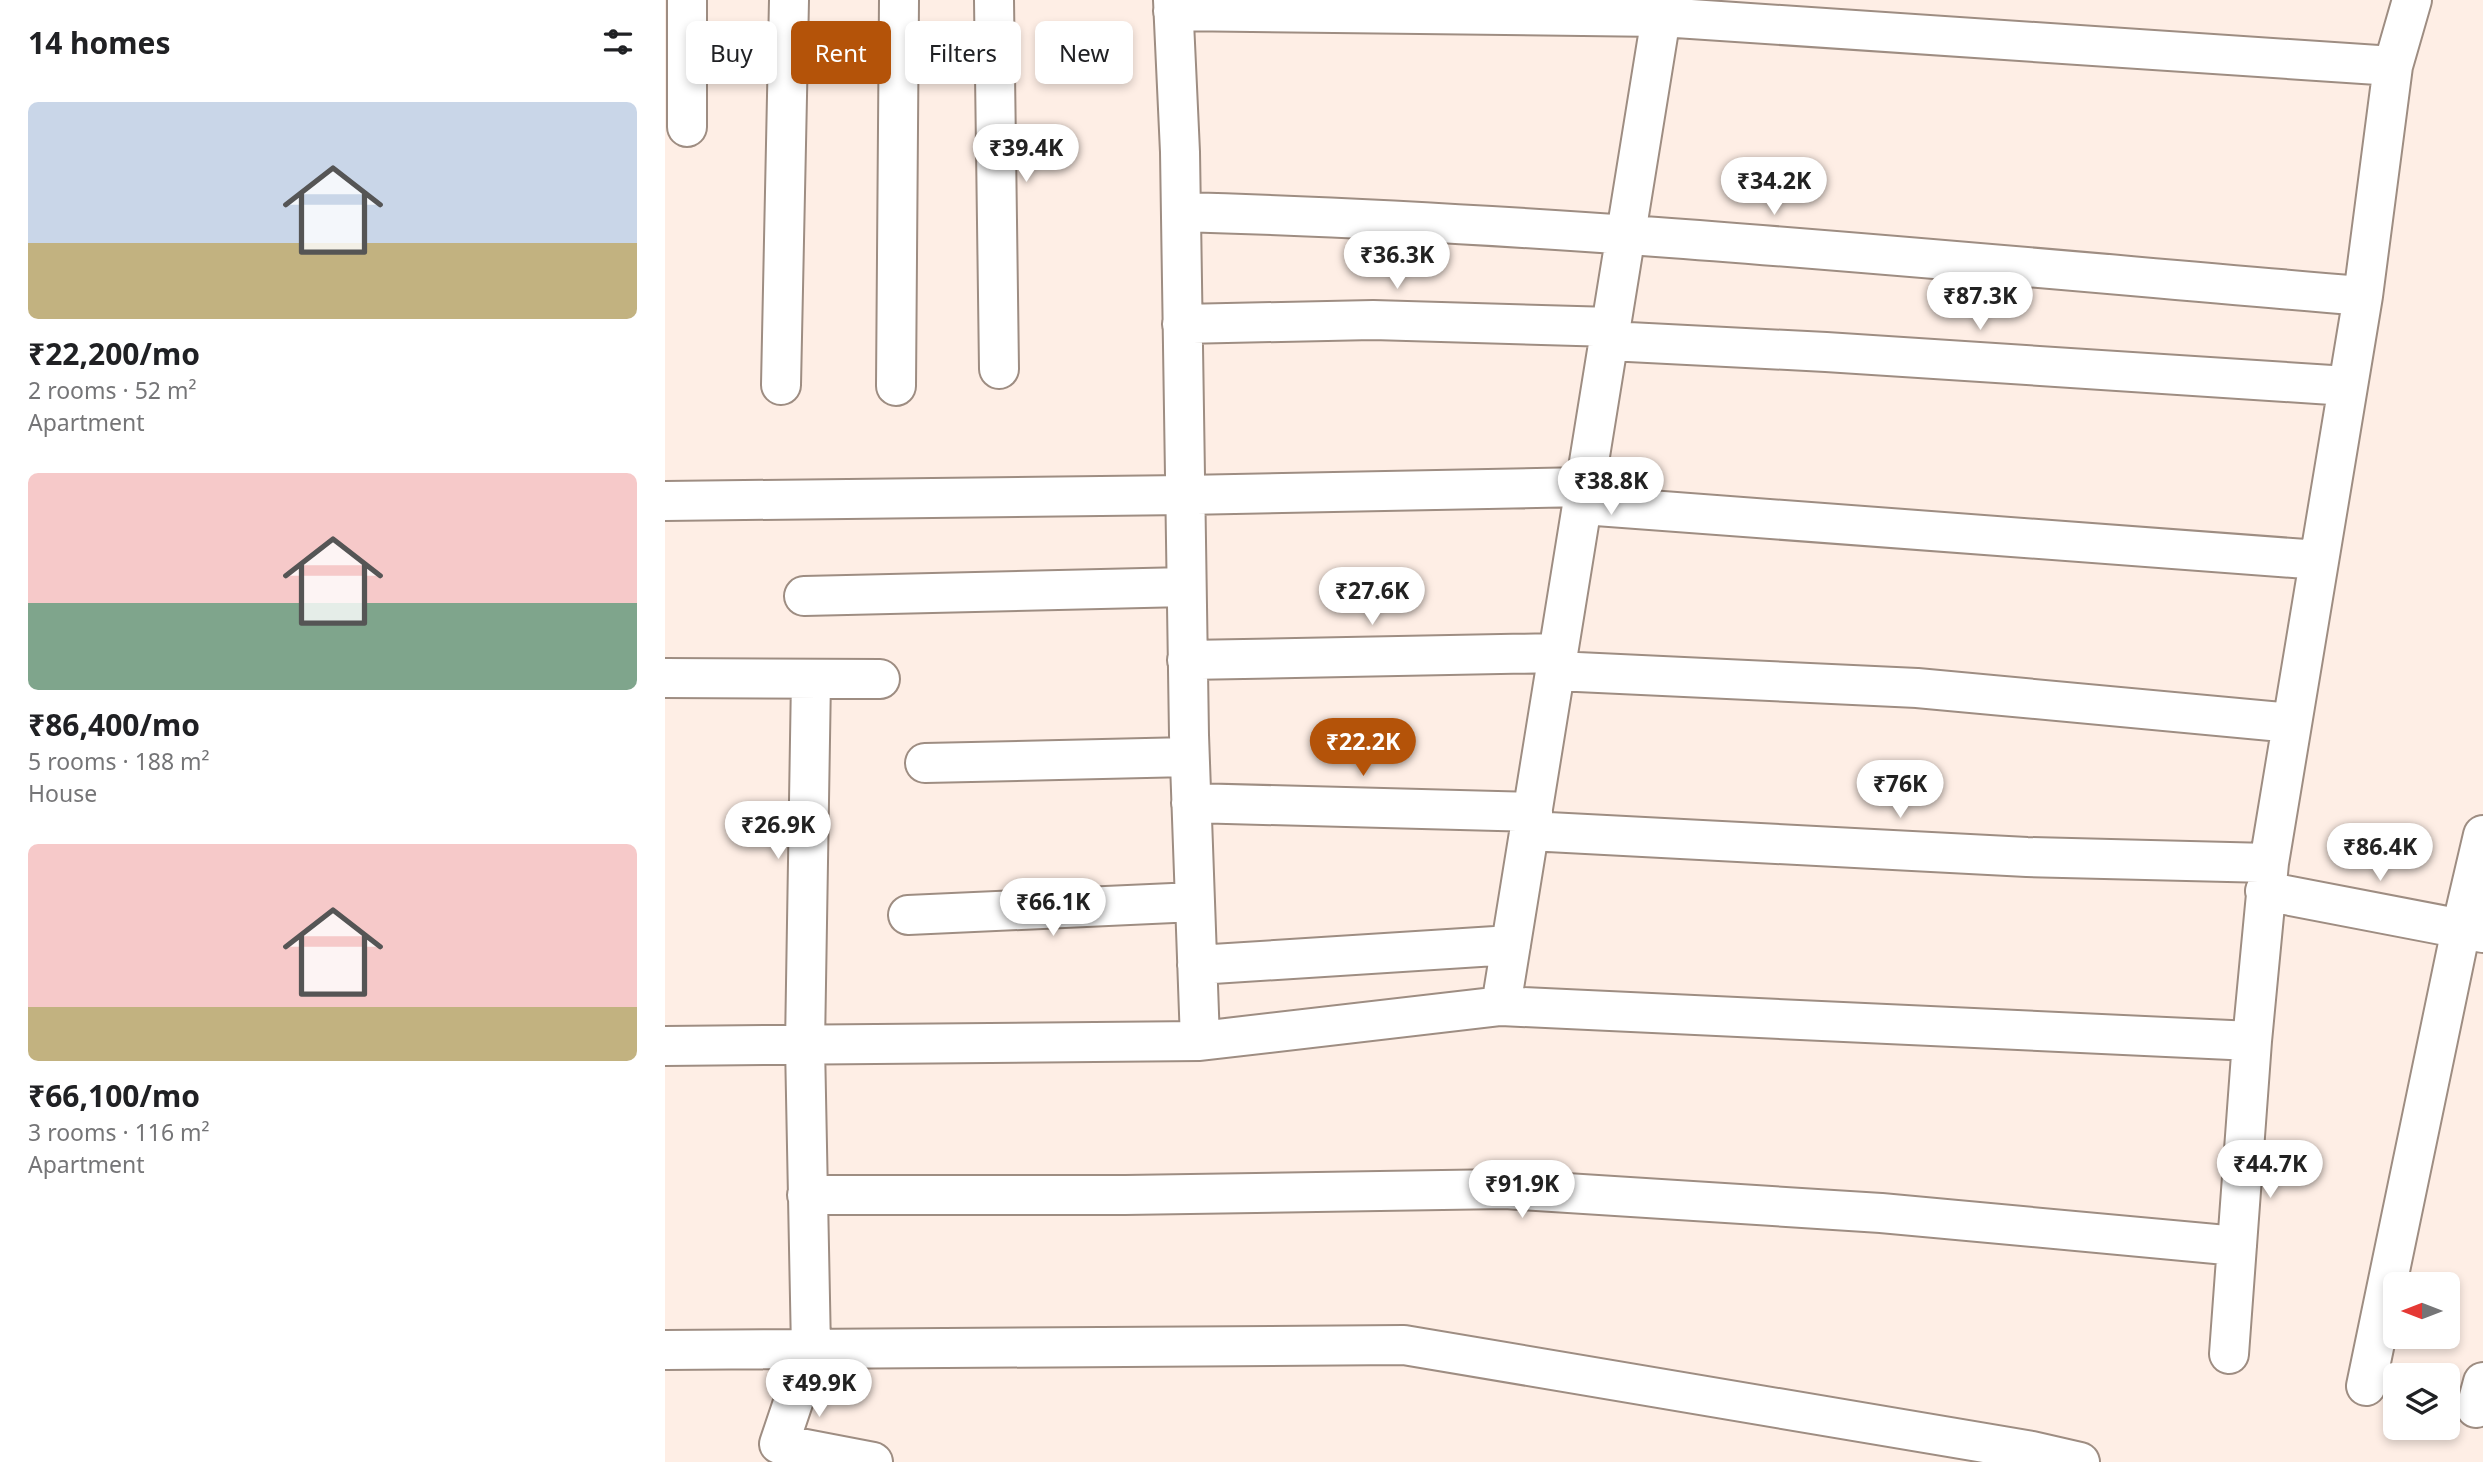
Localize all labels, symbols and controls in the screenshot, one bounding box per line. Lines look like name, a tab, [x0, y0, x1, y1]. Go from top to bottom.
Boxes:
chip: Buy	[686, 21, 777, 84]
chip: Rent	[791, 21, 891, 84]
chip: Filters	[905, 21, 1021, 84]
chip: New	[1035, 21, 1133, 84]
text: 14 homes	[28, 22, 171, 63]
icon: filters	[599, 23, 637, 61]
pin: ₹39.4K	[969, 124, 1083, 184]
text: ₹39.4K	[989, 131, 1063, 163]
icon: home	[270, 147, 396, 273]
pin: ₹34.2K	[1717, 158, 1831, 217]
text: ₹34.2K	[1737, 164, 1811, 196]
pin: ₹36.3K	[1340, 232, 1454, 291]
text: ₹36.3K	[1360, 238, 1434, 270]
pin: ₹87.3K	[1923, 272, 2037, 332]
text: ₹87.3K	[1943, 279, 2017, 311]
text: ₹22,200/mo	[28, 333, 200, 374]
text: 2 rooms · 52 m²	[28, 374, 197, 406]
text: Apartment	[28, 406, 145, 438]
pin: ₹38.8K	[1554, 458, 1668, 517]
text: ₹38.8K	[1574, 464, 1648, 496]
icon: home	[270, 518, 396, 644]
pin: ₹27.6K	[1315, 568, 1429, 627]
text: ₹27.6K	[1335, 574, 1409, 606]
text: ₹86,400/mo	[28, 704, 200, 745]
pin: ₹22.2K	[1306, 718, 1420, 778]
text: ₹22.2K	[1326, 725, 1400, 757]
text: 5 rooms · 188 m²	[28, 745, 210, 777]
pin: ₹76K	[1859, 760, 1941, 820]
text: ₹76K	[1873, 767, 1927, 799]
text: House	[28, 777, 97, 809]
pin: ₹26.9K	[721, 802, 835, 861]
text: ₹26.9K	[741, 808, 815, 840]
pin: ₹86.4K	[2323, 824, 2437, 883]
text: ₹86.4K	[2343, 830, 2417, 862]
pin: ₹66.1K	[996, 878, 1110, 938]
text: ₹66.1K	[1016, 885, 1090, 917]
icon: home	[270, 889, 396, 1015]
text: ₹66,100/mo	[28, 1075, 200, 1116]
text: 3 rooms · 116 m²	[28, 1116, 210, 1148]
pin: ₹44.7K	[2213, 1140, 2327, 1200]
text: ₹44.7K	[2233, 1147, 2307, 1179]
text: Apartment	[28, 1148, 145, 1180]
pin: ₹91.9K	[1465, 1160, 1579, 1220]
text: ₹91.9K	[1485, 1167, 1559, 1199]
north arrow	[2383, 1272, 2461, 1349]
map controls	[2383, 1272, 2460, 1440]
pin: ₹49.9K	[762, 1360, 876, 1419]
button: layers	[2383, 1363, 2460, 1440]
text: ₹49.9K	[782, 1366, 856, 1398]

